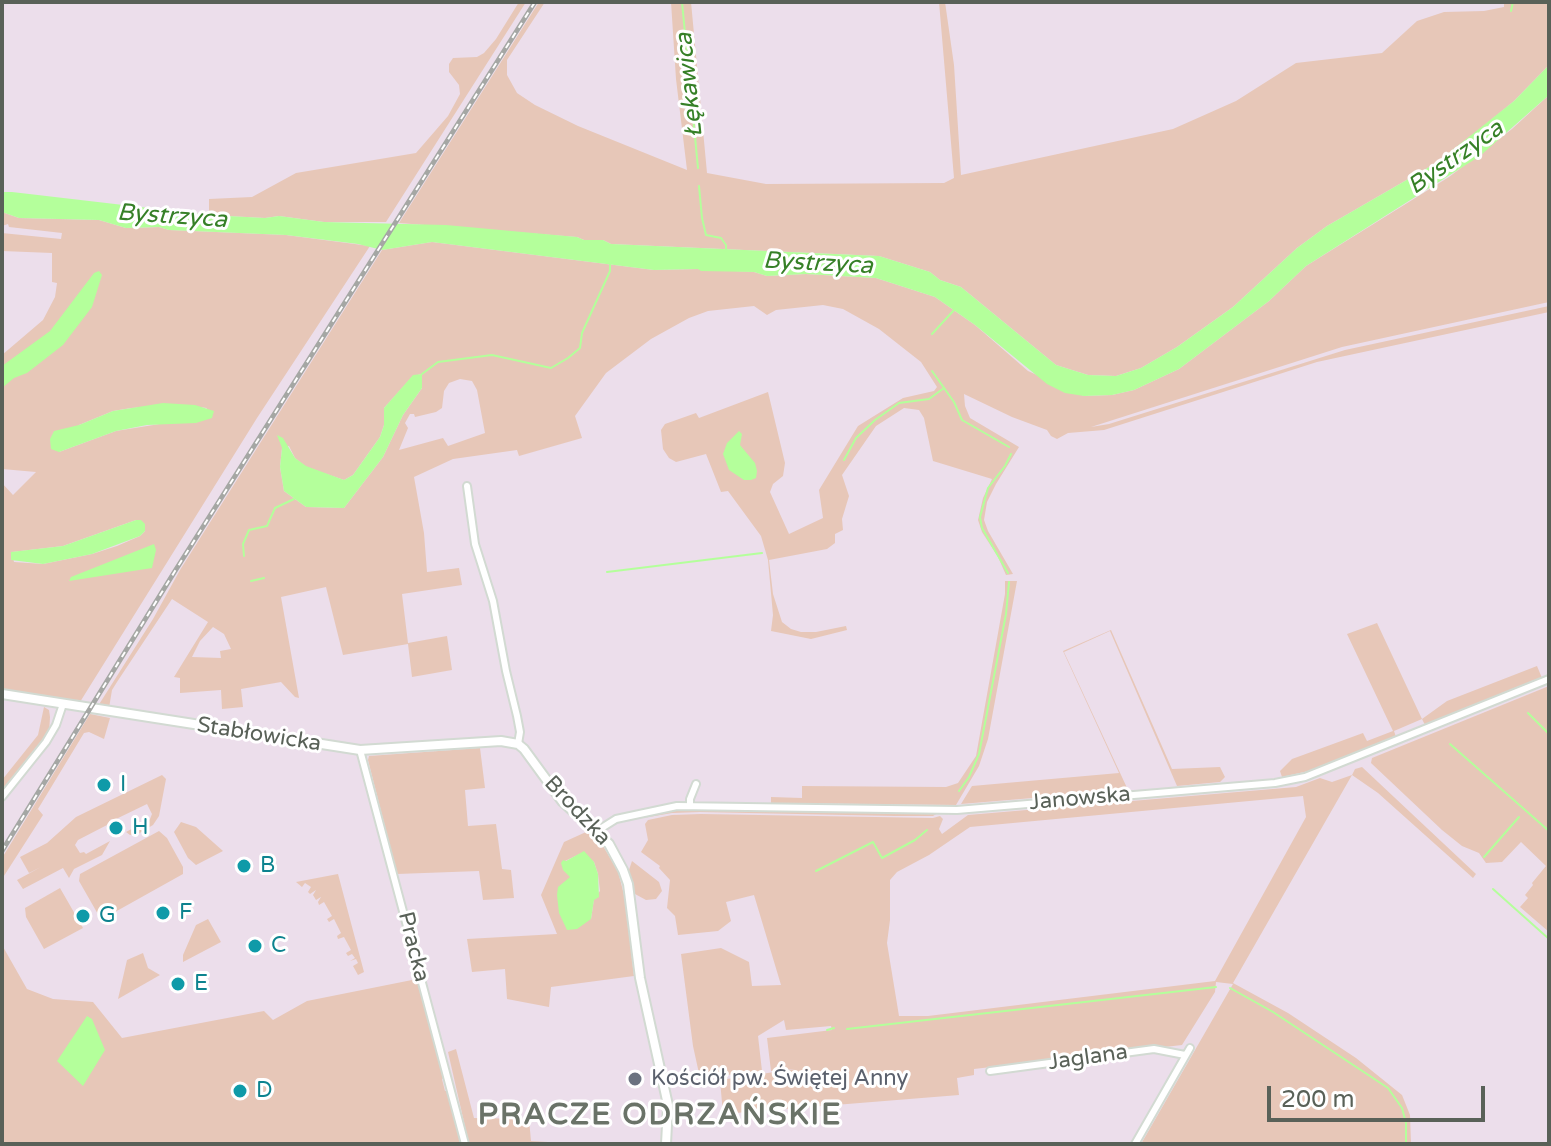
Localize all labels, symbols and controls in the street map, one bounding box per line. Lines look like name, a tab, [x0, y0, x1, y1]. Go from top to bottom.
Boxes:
water label: Łękawica	[670, 31, 710, 139]
water label: Bystrzyca	[1403, 115, 1509, 201]
water label: Bystrzyca	[116, 199, 228, 235]
water label: Bystrzyca	[762, 247, 874, 281]
street label: Stabłowicka	[195, 712, 323, 758]
street label: Brodzka	[538, 771, 616, 851]
place label: I	[120, 772, 126, 798]
marker: I	[95, 776, 113, 794]
street label: Janowska	[1028, 781, 1132, 817]
place label: H	[132, 815, 149, 841]
marker: H	[107, 819, 125, 837]
place label: B	[260, 853, 275, 879]
marker: B	[235, 857, 253, 875]
place label: F	[179, 900, 192, 926]
place label: G	[99, 903, 116, 929]
marker: F	[154, 904, 172, 922]
marker: G	[74, 907, 92, 925]
street label: Pracka	[392, 909, 434, 985]
place label: C	[271, 933, 286, 959]
marker: C	[246, 937, 264, 955]
place label: E	[194, 971, 208, 997]
marker: E	[169, 975, 187, 993]
street label: Jaglana	[1047, 1039, 1129, 1077]
place label: Kościół pw. Świętej Anny	[651, 1066, 908, 1092]
marker: Kościół pw. Świętej Anny	[626, 1070, 644, 1088]
scale bar	[1271, 1070, 1489, 1120]
place label: D	[256, 1078, 273, 1104]
marker: D	[231, 1082, 249, 1100]
text: 200 m	[1281, 1085, 1355, 1114]
district label: PRACZE ODRZAŃSKIE	[478, 1098, 842, 1134]

